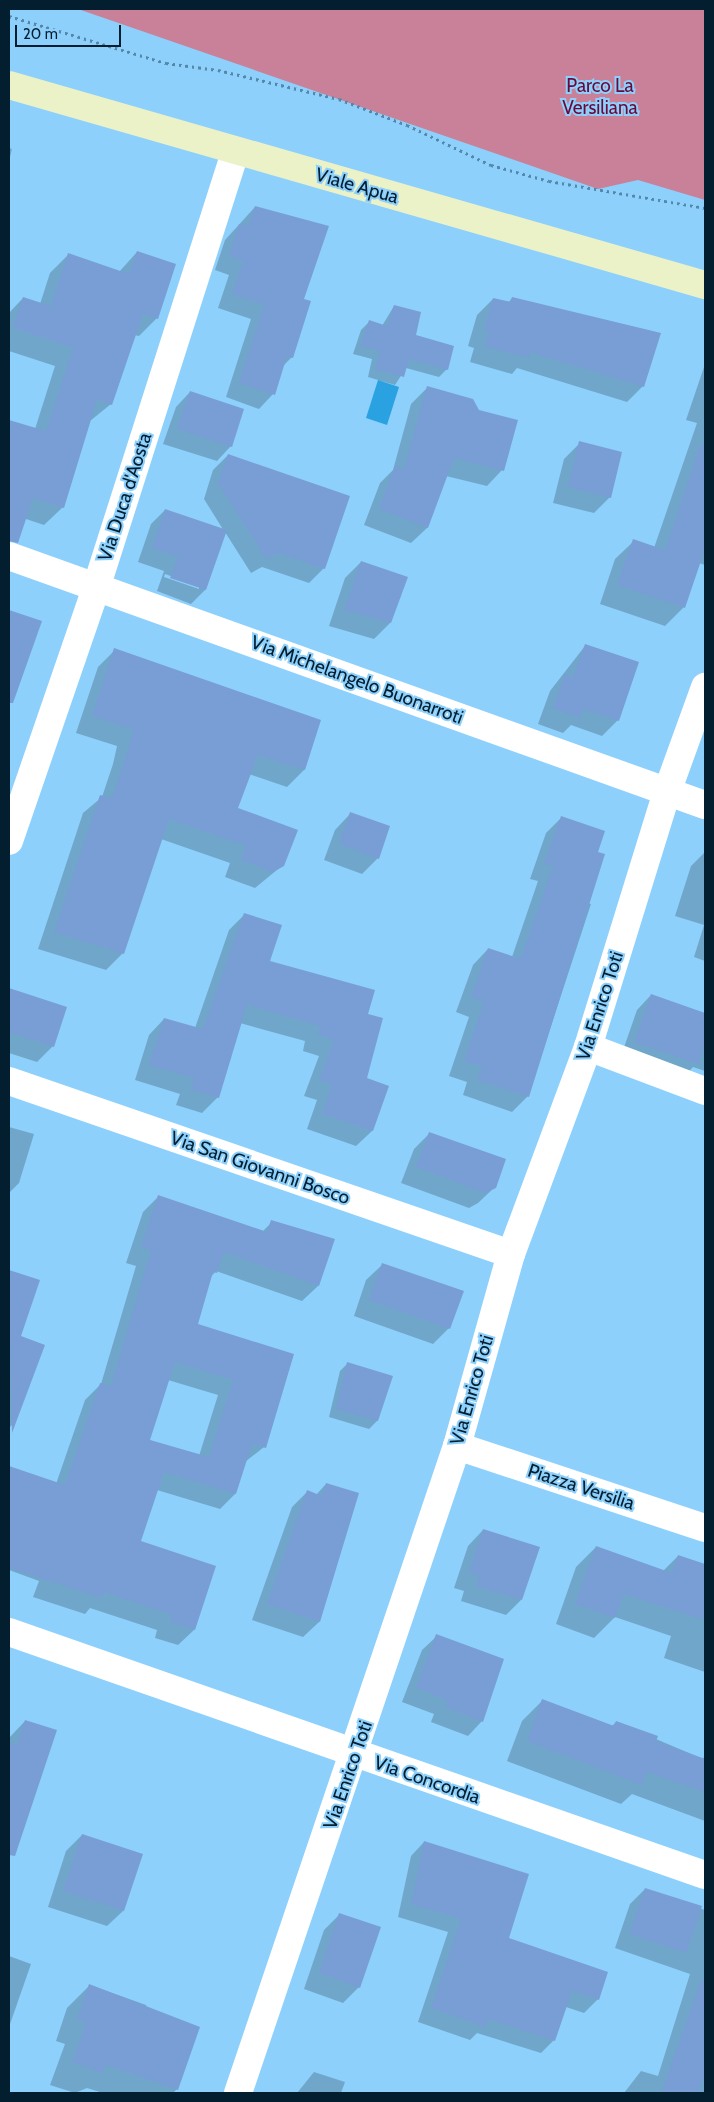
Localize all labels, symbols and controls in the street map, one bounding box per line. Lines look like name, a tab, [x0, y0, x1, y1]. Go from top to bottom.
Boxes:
scale bar	[18, 15, 124, 47]
text: 20 m	[23, 25, 58, 43]
park label: Parco La Versiliana	[562, 75, 638, 119]
street label: Viale Apua	[313, 163, 401, 209]
street label: Via Duca d'Aosta	[93, 430, 157, 564]
street label: Via Michelangelo Buonarroti	[248, 631, 466, 729]
street label: Via Enrico Toti	[572, 949, 628, 1063]
street label: Via San Giovanni Bosco	[167, 1127, 353, 1209]
street label: Via Enrico Toti	[445, 1332, 499, 1448]
street label: Piazza Versilia	[525, 1459, 637, 1515]
street label: Via Enrico Toti	[319, 1718, 377, 1832]
street label: Via Concordia	[371, 1751, 483, 1809]

